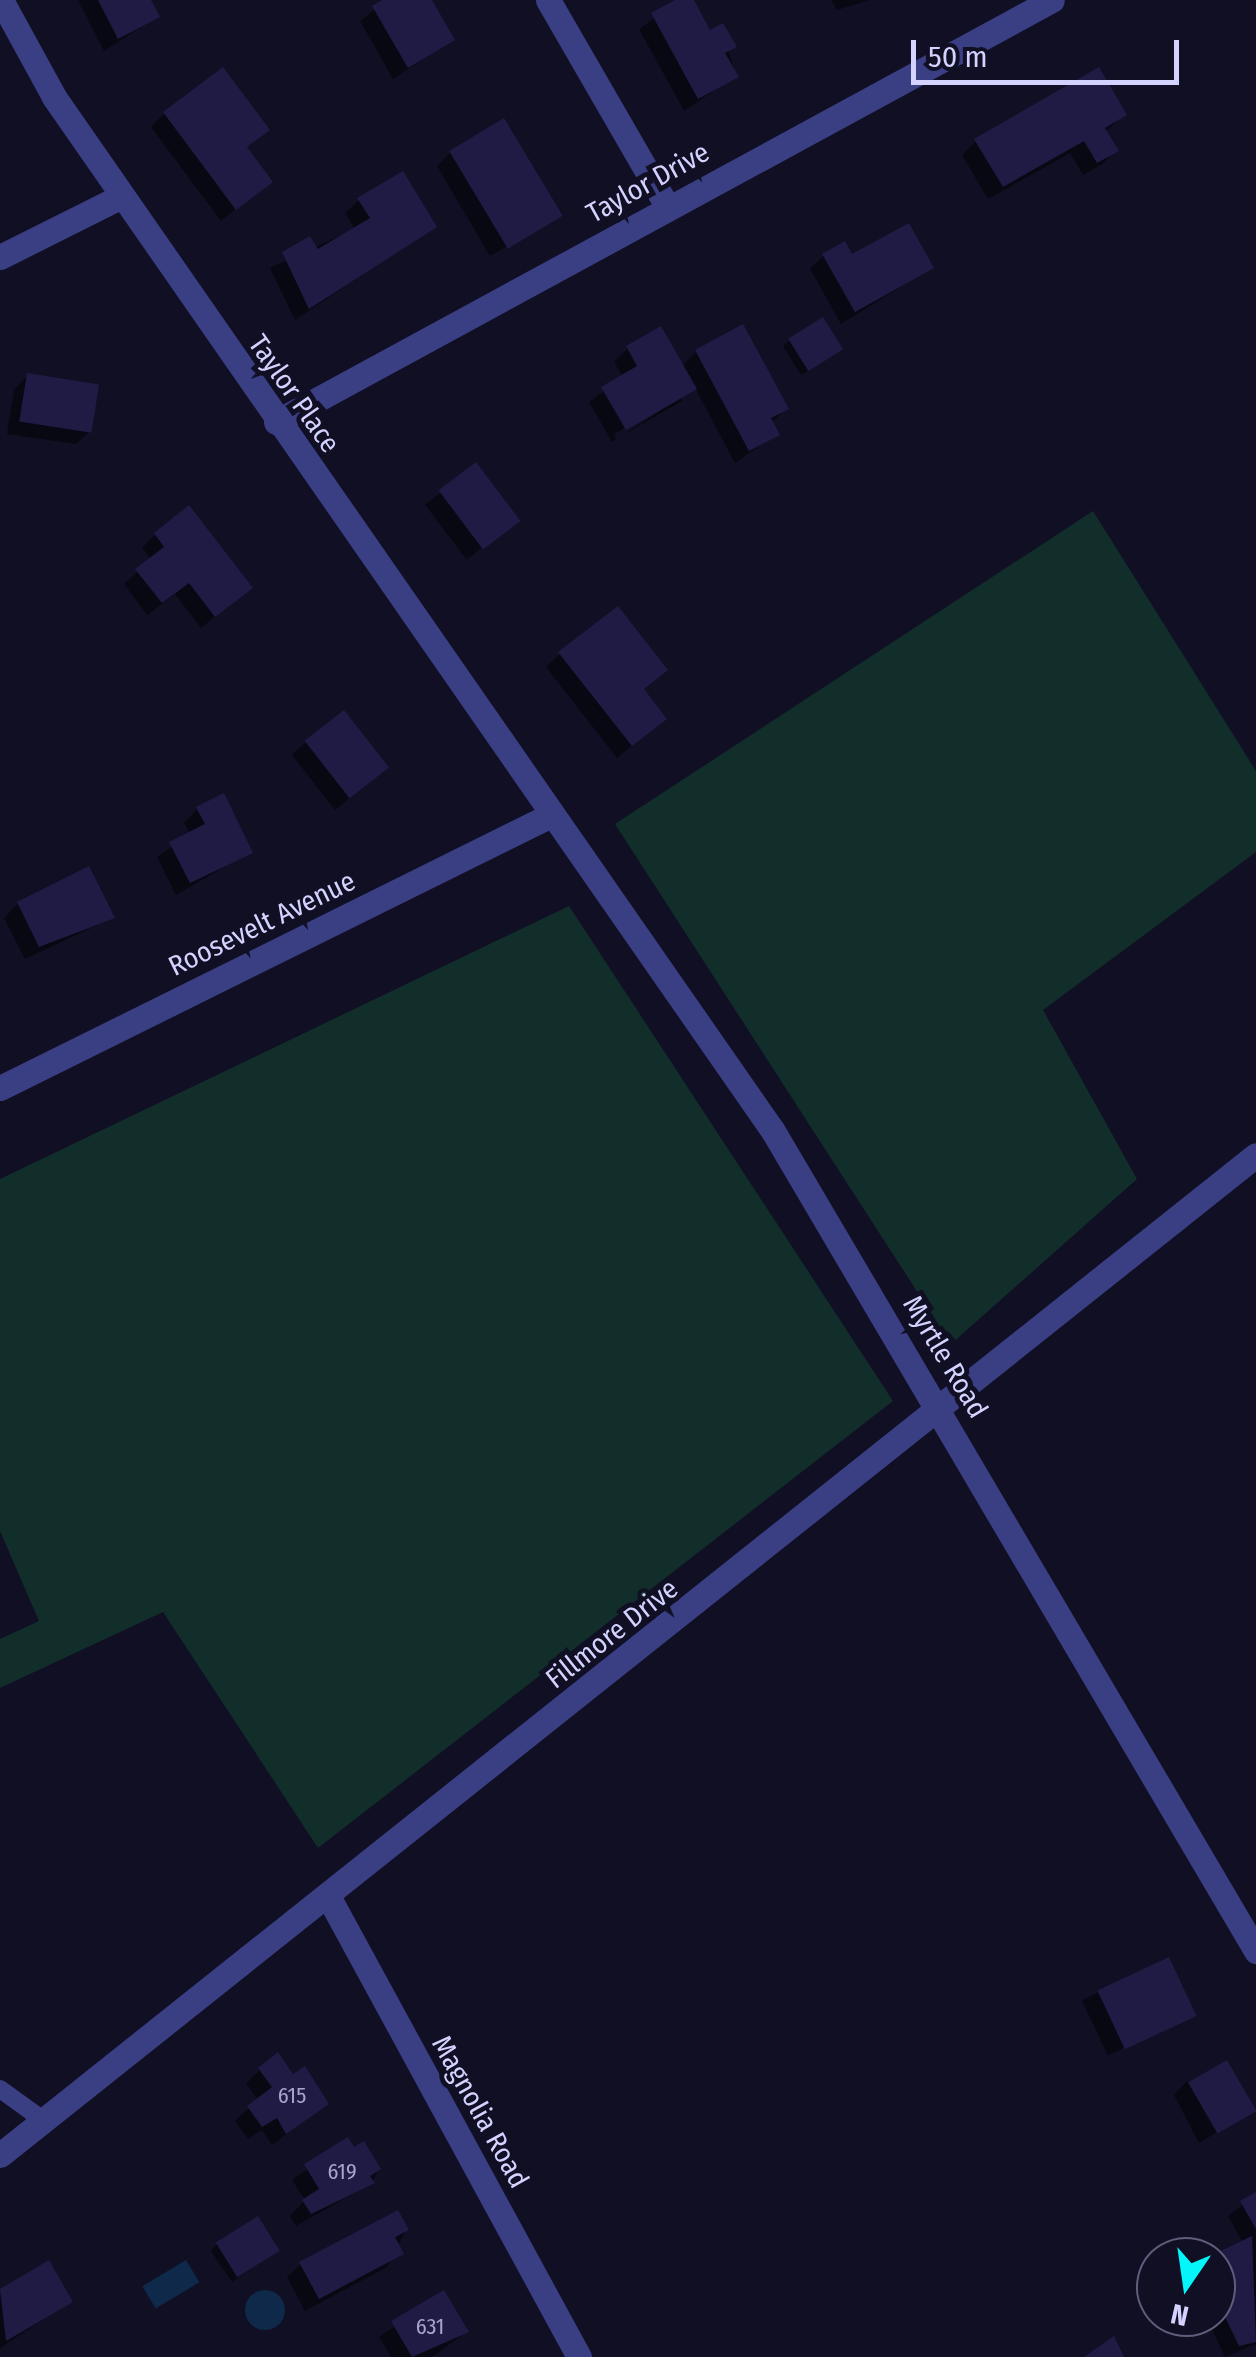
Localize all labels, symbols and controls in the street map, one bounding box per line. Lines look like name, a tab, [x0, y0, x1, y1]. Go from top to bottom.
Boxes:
scale bar	[916, 20, 1184, 82]
text: 50 m	[928, 39, 988, 75]
street label: Taylor Drive	[581, 136, 715, 230]
street label: Taylor Place	[241, 329, 347, 459]
street label: Roosevelt Avenue	[163, 864, 361, 984]
street label: Myrtle Road	[895, 1290, 995, 1424]
street label: Fillmore Drive	[539, 1572, 685, 1696]
street label: Magnolia Road	[424, 2030, 536, 2194]
house number: 615	[278, 2083, 306, 2109]
house number: 619	[327, 2159, 357, 2185]
north arrow	[1136, 2237, 1236, 2337]
text: N	[1168, 2297, 1191, 2333]
house number: 631	[416, 2314, 444, 2340]

